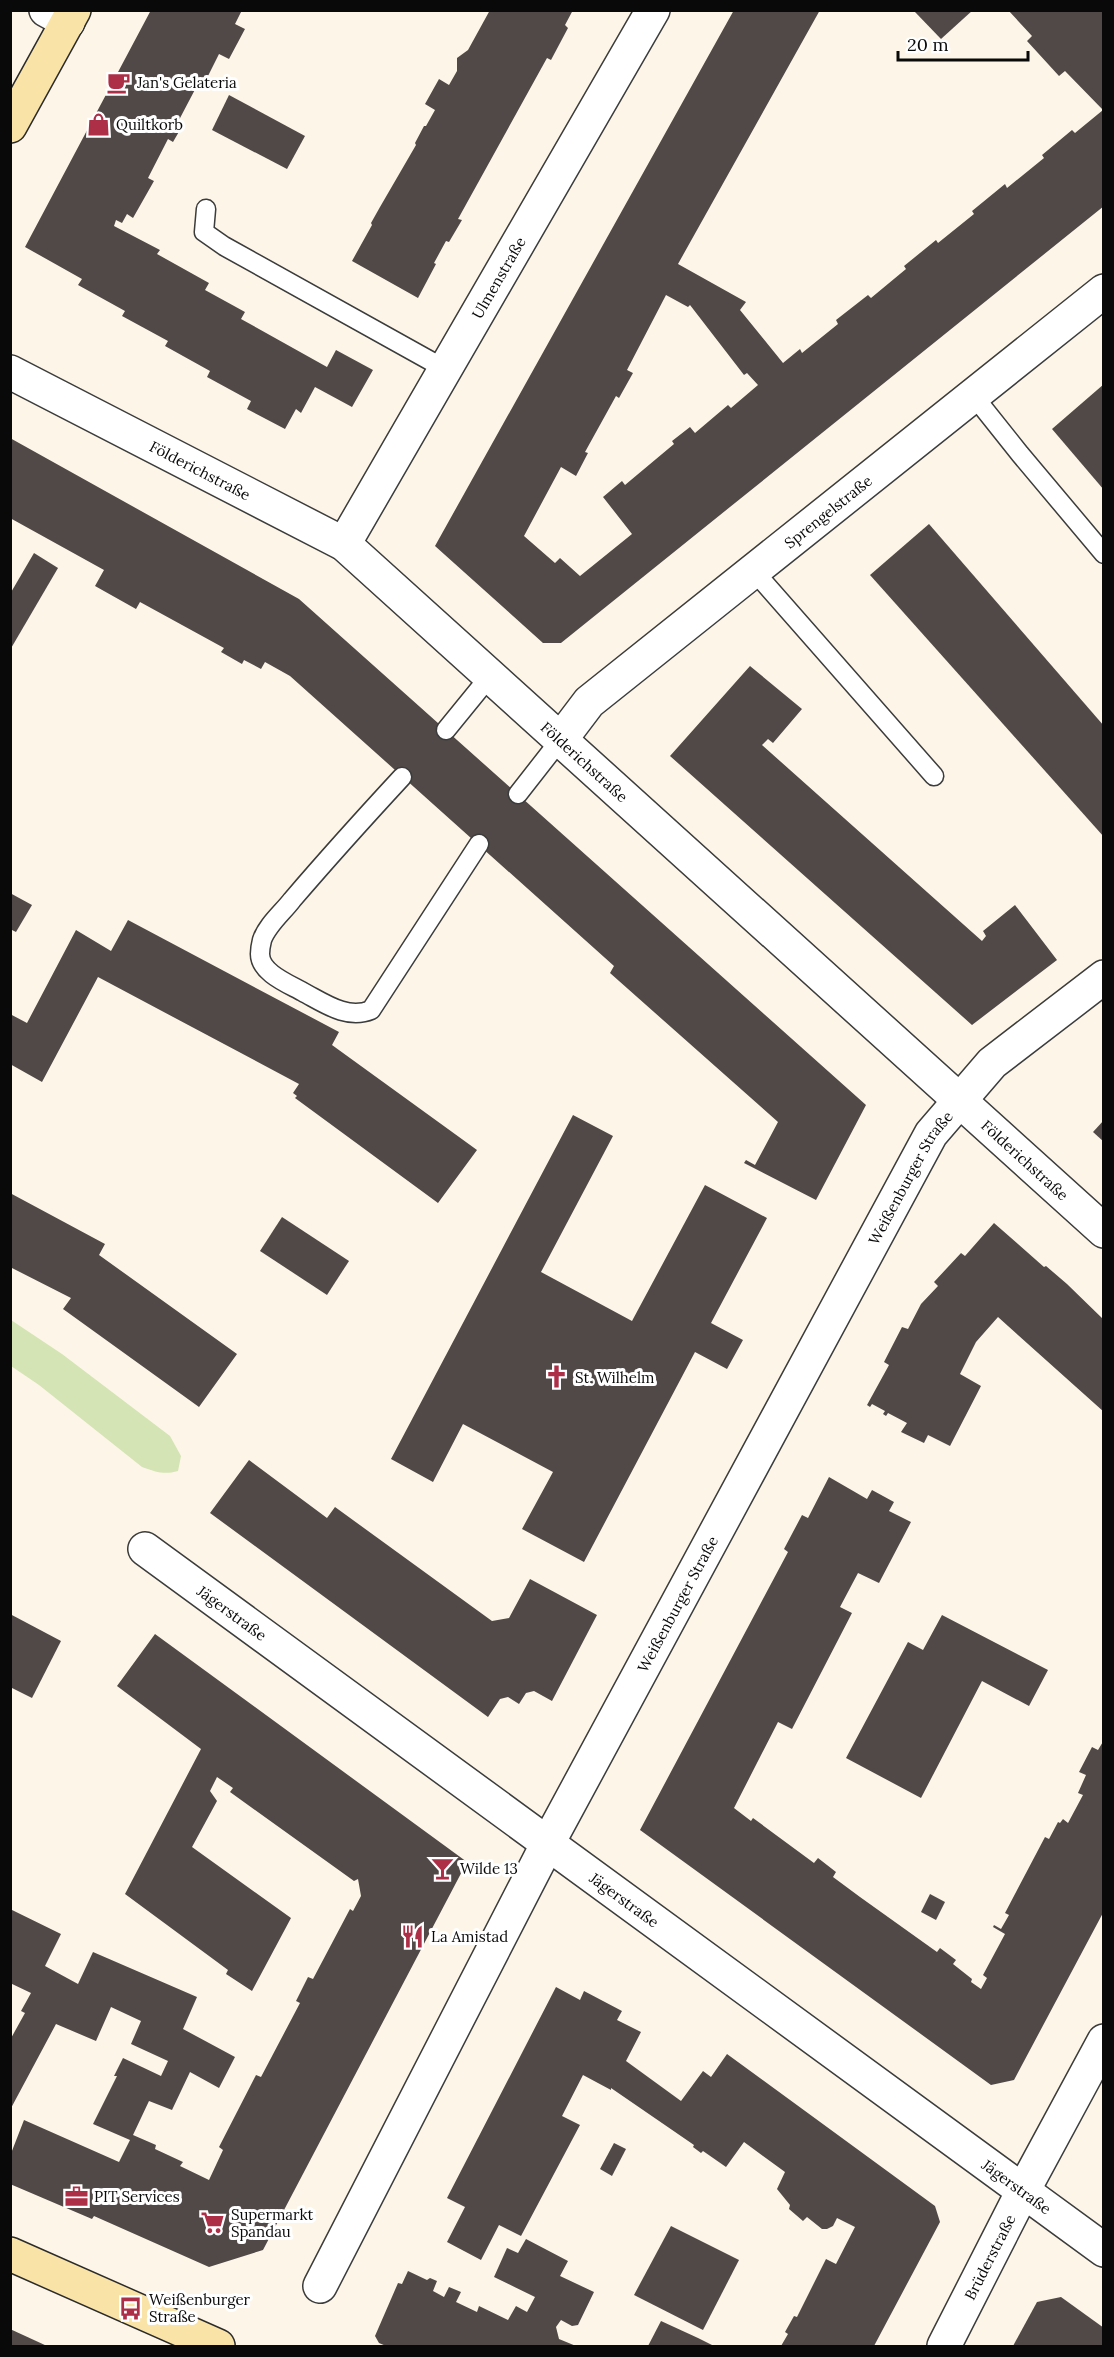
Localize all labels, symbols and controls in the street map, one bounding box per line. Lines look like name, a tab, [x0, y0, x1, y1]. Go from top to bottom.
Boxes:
scale bar	[898, 24, 1028, 62]
text: 20 m	[907, 33, 949, 56]
cafe icon: Jan's Gelateria	[106, 69, 132, 95]
place label: Jan's Gelateria	[136, 73, 237, 92]
shop icon: Quiltkorb	[85, 111, 111, 137]
place label: Quiltkorb	[116, 115, 183, 134]
street label: Ulmenstraße	[467, 233, 529, 322]
street label: Földerichstraße	[147, 436, 254, 504]
street label: Sprengelstraße	[780, 471, 876, 552]
street label: Földerichstraße	[537, 717, 632, 806]
street label: Weißenburger Straße	[864, 1107, 956, 1248]
street label: Földerichstraße	[978, 1116, 1073, 1204]
church icon: St. Wilhelm	[544, 1364, 570, 1390]
place label: St. Wilhelm	[575, 1368, 654, 1387]
street label: Weißenburger Straße	[633, 1533, 722, 1675]
street label: Jägerstraße	[193, 1580, 271, 1644]
bar icon: Wilde 13	[429, 1855, 455, 1881]
place label: Wilde 13	[460, 1859, 518, 1878]
street label: Jägerstraße	[585, 1867, 663, 1931]
restaurant icon: La Amistad	[400, 1923, 426, 1949]
place label: La Amistad	[431, 1927, 508, 1946]
street label: Jägerstraße	[978, 2154, 1055, 2218]
office icon: PIT Services	[63, 2183, 89, 2209]
place label: PIT Services	[94, 2187, 180, 2206]
place label: Supermarkt Spandau	[231, 2205, 314, 2241]
supermarket icon: Supermarkt Spandau	[200, 2210, 226, 2236]
street label: Brüderstraße	[960, 2211, 1019, 2303]
place label: Weißenburger Straße	[149, 2290, 251, 2326]
bus stop icon: Weißenburger Straße	[118, 2295, 144, 2321]

